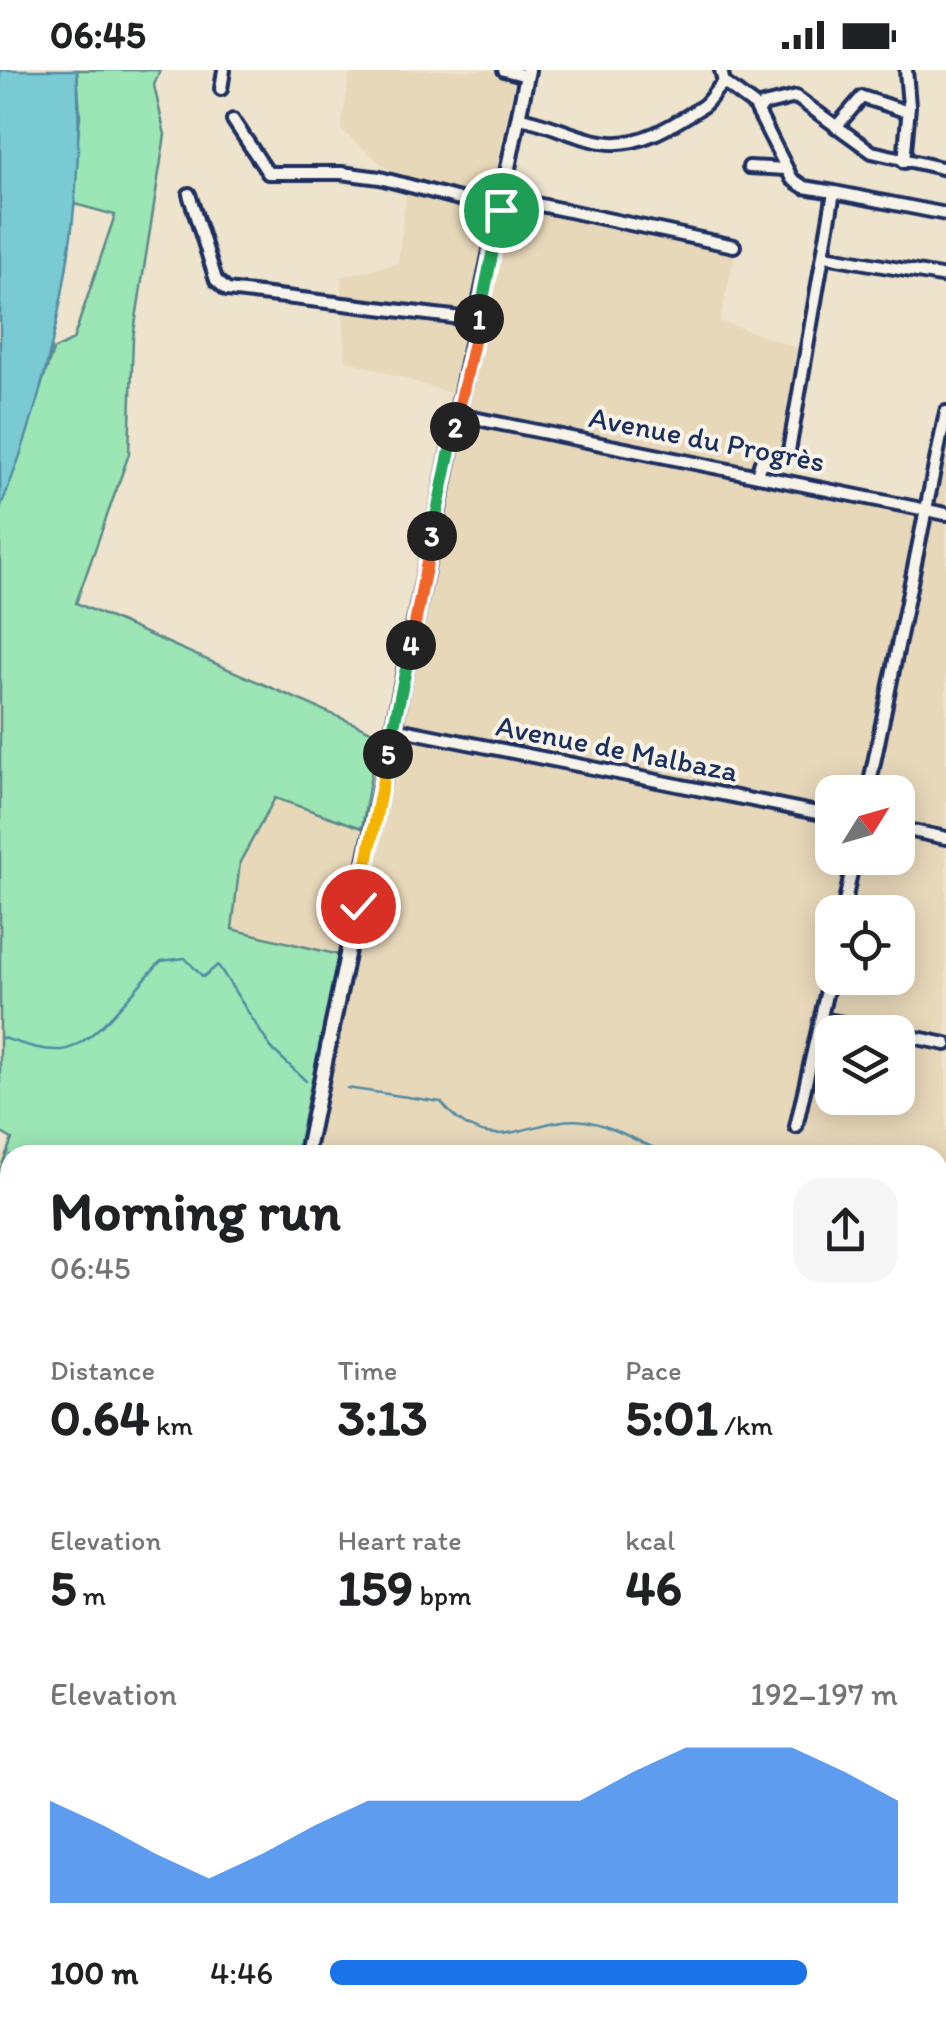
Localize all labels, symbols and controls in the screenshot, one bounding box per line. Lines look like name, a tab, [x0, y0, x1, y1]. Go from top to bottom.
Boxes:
text: 06:45	[50, 12, 146, 58]
pin	[459, 168, 544, 253]
icon: arrive	[474, 183, 529, 238]
pin: 1	[454, 294, 504, 344]
text: 1	[473, 302, 486, 336]
street label: Avenue du Progrès	[586, 398, 828, 480]
pin: 2	[430, 402, 480, 452]
text: 2	[448, 410, 462, 444]
pin: 3	[407, 511, 457, 561]
text: 3	[424, 519, 440, 553]
pin: 4	[386, 620, 436, 670]
text: 4	[403, 628, 419, 662]
street label: Avenue de Malbaza	[493, 706, 741, 790]
pin: 5	[363, 729, 413, 779]
text: 5	[381, 737, 395, 771]
north arrow	[815, 775, 915, 875]
map controls	[815, 775, 915, 1115]
pin	[316, 864, 401, 949]
icon: check	[331, 879, 386, 934]
button: locate	[815, 895, 915, 995]
button: layers	[815, 1015, 915, 1115]
text: Morning run	[50, 1178, 341, 1244]
button: share	[793, 1178, 898, 1283]
text: 06:45	[50, 1249, 131, 1287]
text: Distance	[50, 1353, 155, 1387]
text: Time	[338, 1353, 397, 1387]
text: Pace	[625, 1353, 681, 1387]
text: 0.64	[50, 1387, 150, 1448]
text: 3:13	[338, 1387, 428, 1448]
text: 5:01	[625, 1387, 718, 1448]
text: km	[150, 1408, 193, 1442]
text: /km	[718, 1408, 773, 1442]
text: Elevation	[50, 1523, 161, 1557]
text: Heart rate	[338, 1523, 462, 1557]
text: kcal	[625, 1523, 675, 1557]
text: 5	[50, 1557, 76, 1618]
text: 159	[338, 1557, 413, 1618]
text: 46	[625, 1557, 682, 1618]
text: m	[76, 1578, 106, 1612]
text: bpm	[413, 1578, 472, 1612]
text: Elevation	[50, 1675, 177, 1713]
text: 192–197 m	[750, 1675, 898, 1713]
text: 100 m	[50, 1954, 138, 1992]
text: 4:46	[210, 1954, 273, 1992]

